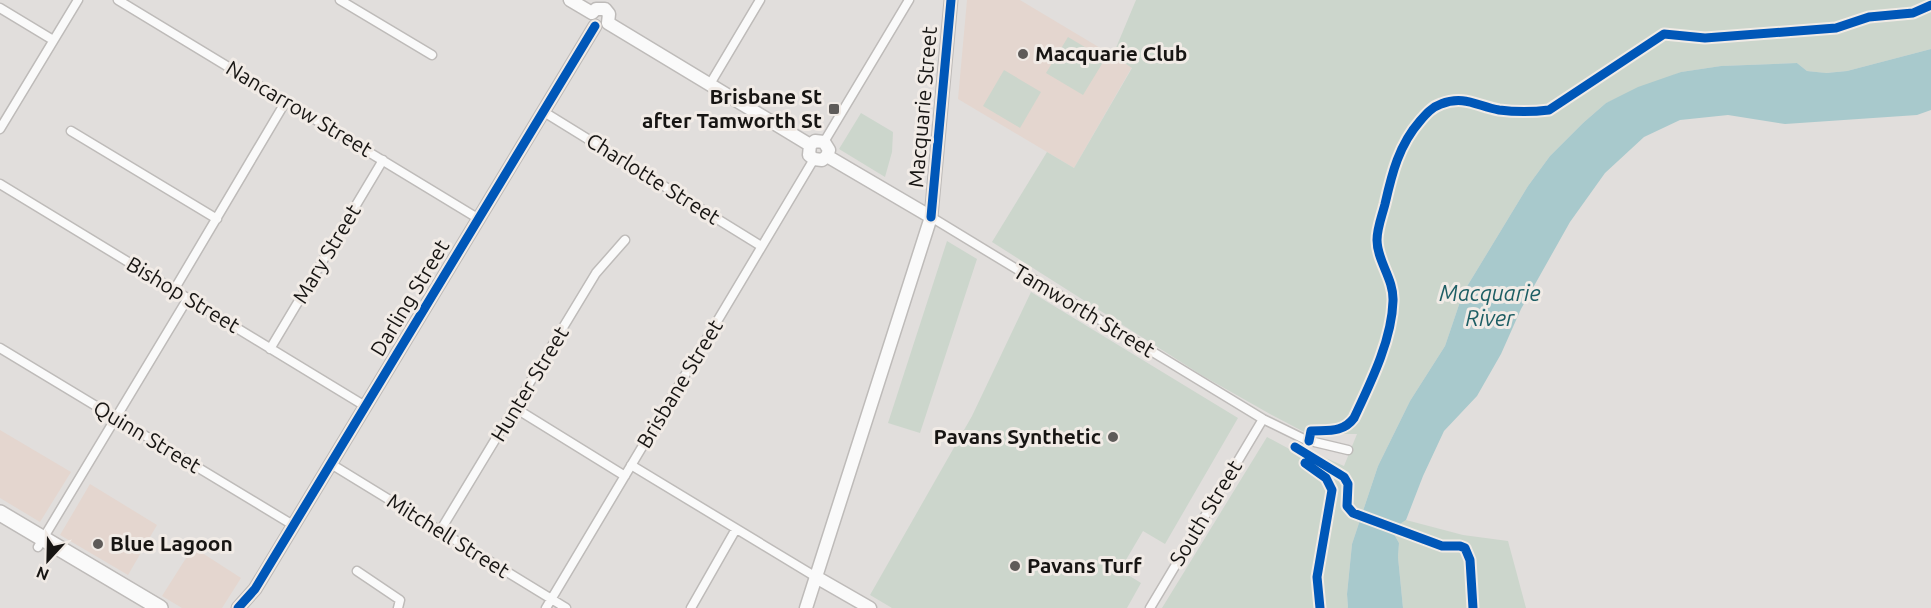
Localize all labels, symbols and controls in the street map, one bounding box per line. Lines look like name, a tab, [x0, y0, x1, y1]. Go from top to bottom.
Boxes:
street label: Macquarie Street	[903, 25, 941, 189]
place label: Macquarie Club	[1035, 41, 1187, 65]
marker: Macquarie Club	[1016, 47, 1030, 61]
street label: Nancarrow Street	[222, 55, 377, 161]
place label: Brisbane St after Tamworth St	[642, 84, 822, 132]
marker: Brisbane St after Tamworth St	[827, 102, 841, 116]
street label: Charlotte Street	[582, 127, 725, 229]
street label: Mary Street	[287, 200, 365, 307]
street label: Darling Street	[365, 235, 453, 360]
street label: Bishop Street	[123, 251, 244, 337]
street label: Tamworth Street	[1010, 259, 1159, 362]
water label: Macquarie River	[1439, 280, 1541, 330]
street label: Brisbane Street	[631, 315, 727, 452]
street label: Hunter Street	[485, 322, 573, 445]
street label: Quinn Street	[90, 395, 205, 478]
place label: Pavans Synthetic	[934, 424, 1101, 448]
marker: Pavans Synthetic	[1106, 430, 1120, 444]
street label: South Street	[1164, 455, 1246, 570]
street label: Mitchell Street	[383, 488, 514, 582]
north arrow	[18, 530, 78, 590]
place label: Blue Lagoon	[110, 531, 233, 555]
marker: Blue Lagoon	[91, 537, 105, 551]
place label: Pavans Turf	[1027, 553, 1142, 577]
marker: Pavans Turf	[1008, 559, 1022, 573]
text: N	[33, 563, 51, 584]

